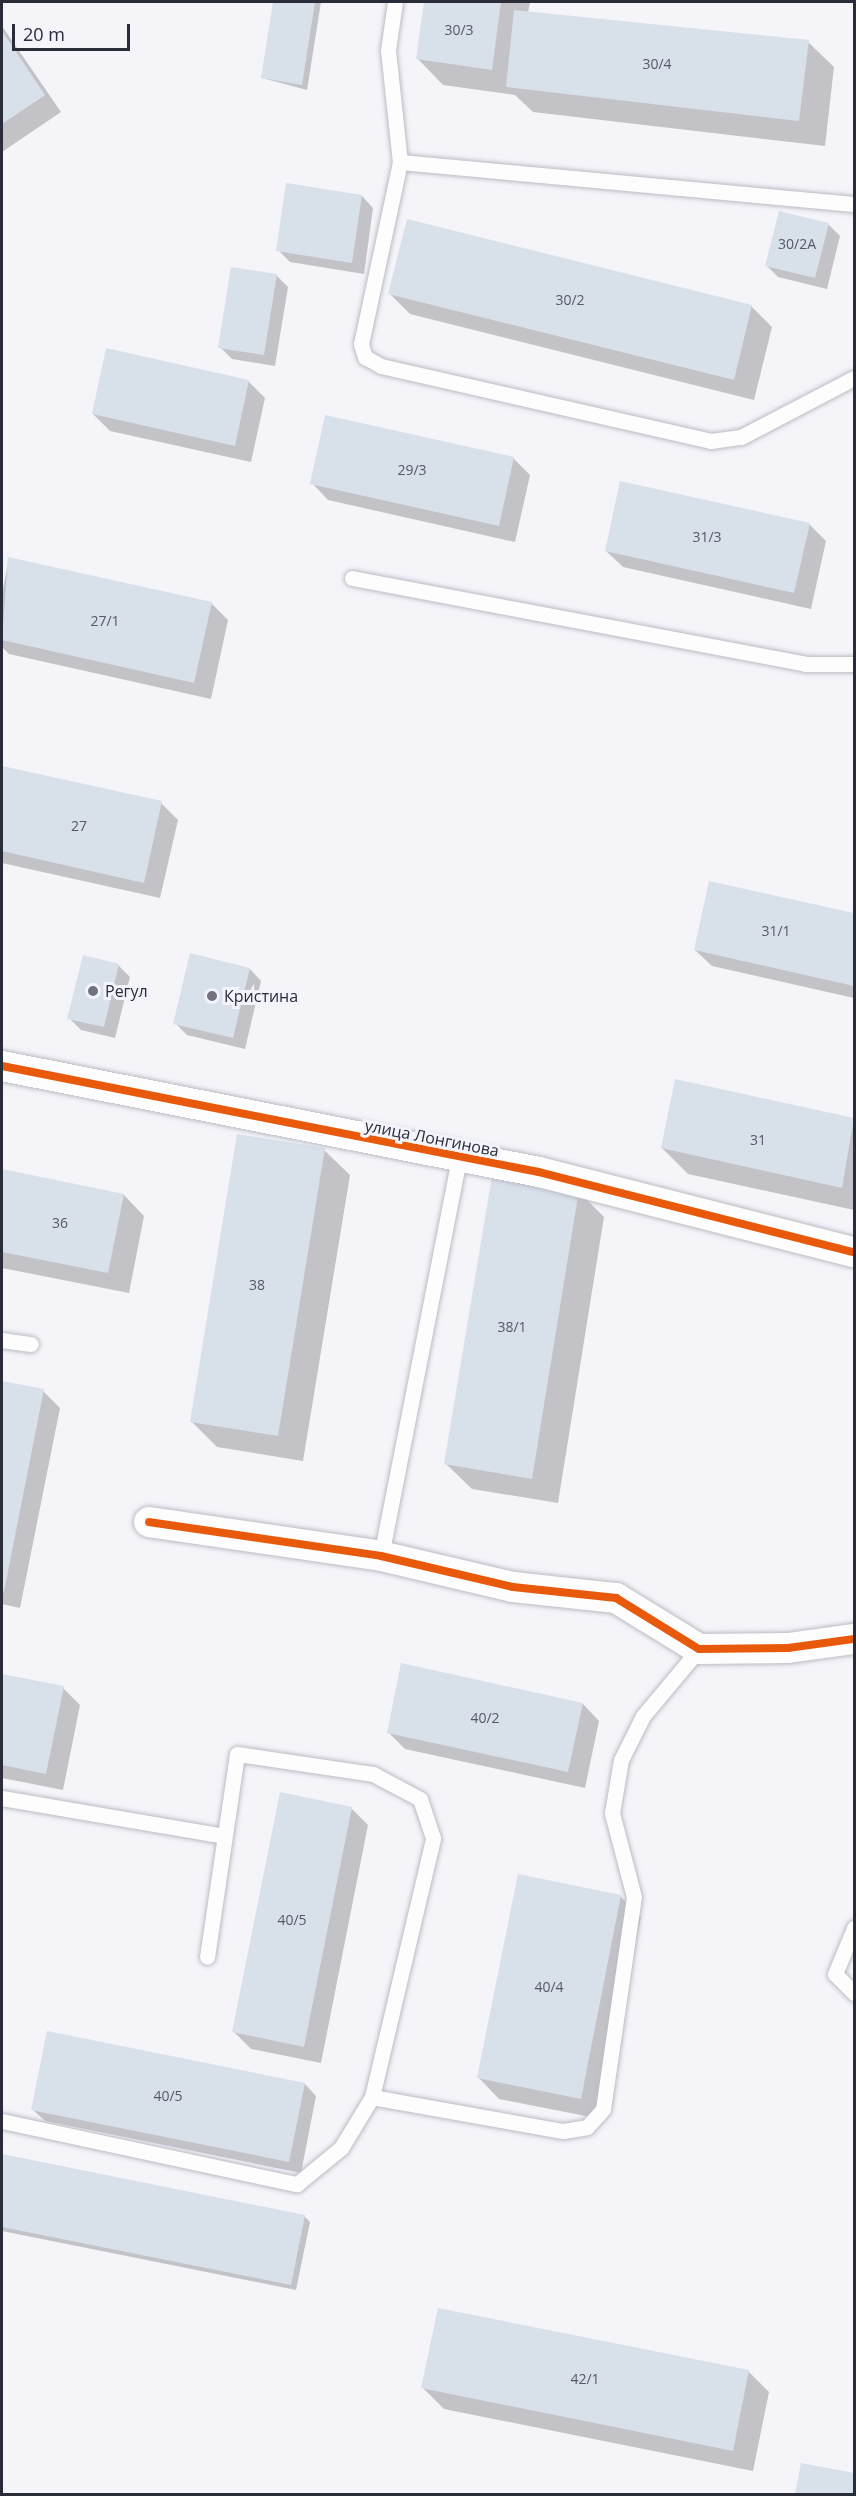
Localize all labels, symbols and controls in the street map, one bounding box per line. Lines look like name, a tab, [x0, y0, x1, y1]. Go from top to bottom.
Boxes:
scale bar	[15, 12, 134, 50]
text: 20 m	[23, 22, 65, 46]
house number: 30/3	[444, 22, 474, 38]
house number: 30/4	[642, 56, 672, 72]
house number: 30/2А	[778, 236, 816, 252]
house number: 30/2	[555, 292, 585, 308]
house number: 29/3	[397, 462, 427, 478]
house number: 31/3	[692, 529, 722, 545]
house number: 27/1	[90, 613, 120, 629]
house number: 27	[71, 818, 87, 834]
house number: 31/1	[761, 923, 791, 939]
place label: Регул	[105, 981, 148, 1001]
marker: Регул	[86, 984, 100, 998]
place label: Кристина	[224, 986, 298, 1006]
marker: Кристина	[205, 989, 219, 1003]
street label: улица Лонгинова	[363, 1116, 501, 1160]
house number: 31	[750, 1132, 766, 1148]
house number: 36	[52, 1215, 68, 1231]
house number: 38	[249, 1277, 265, 1293]
house number: 38/1	[497, 1319, 527, 1335]
house number: 40/2	[470, 1710, 500, 1726]
house number: 40/5	[277, 1912, 307, 1928]
house number: 40/4	[534, 1979, 564, 1995]
house number: 40/5	[153, 2088, 183, 2104]
house number: 42/1	[570, 2371, 600, 2387]

